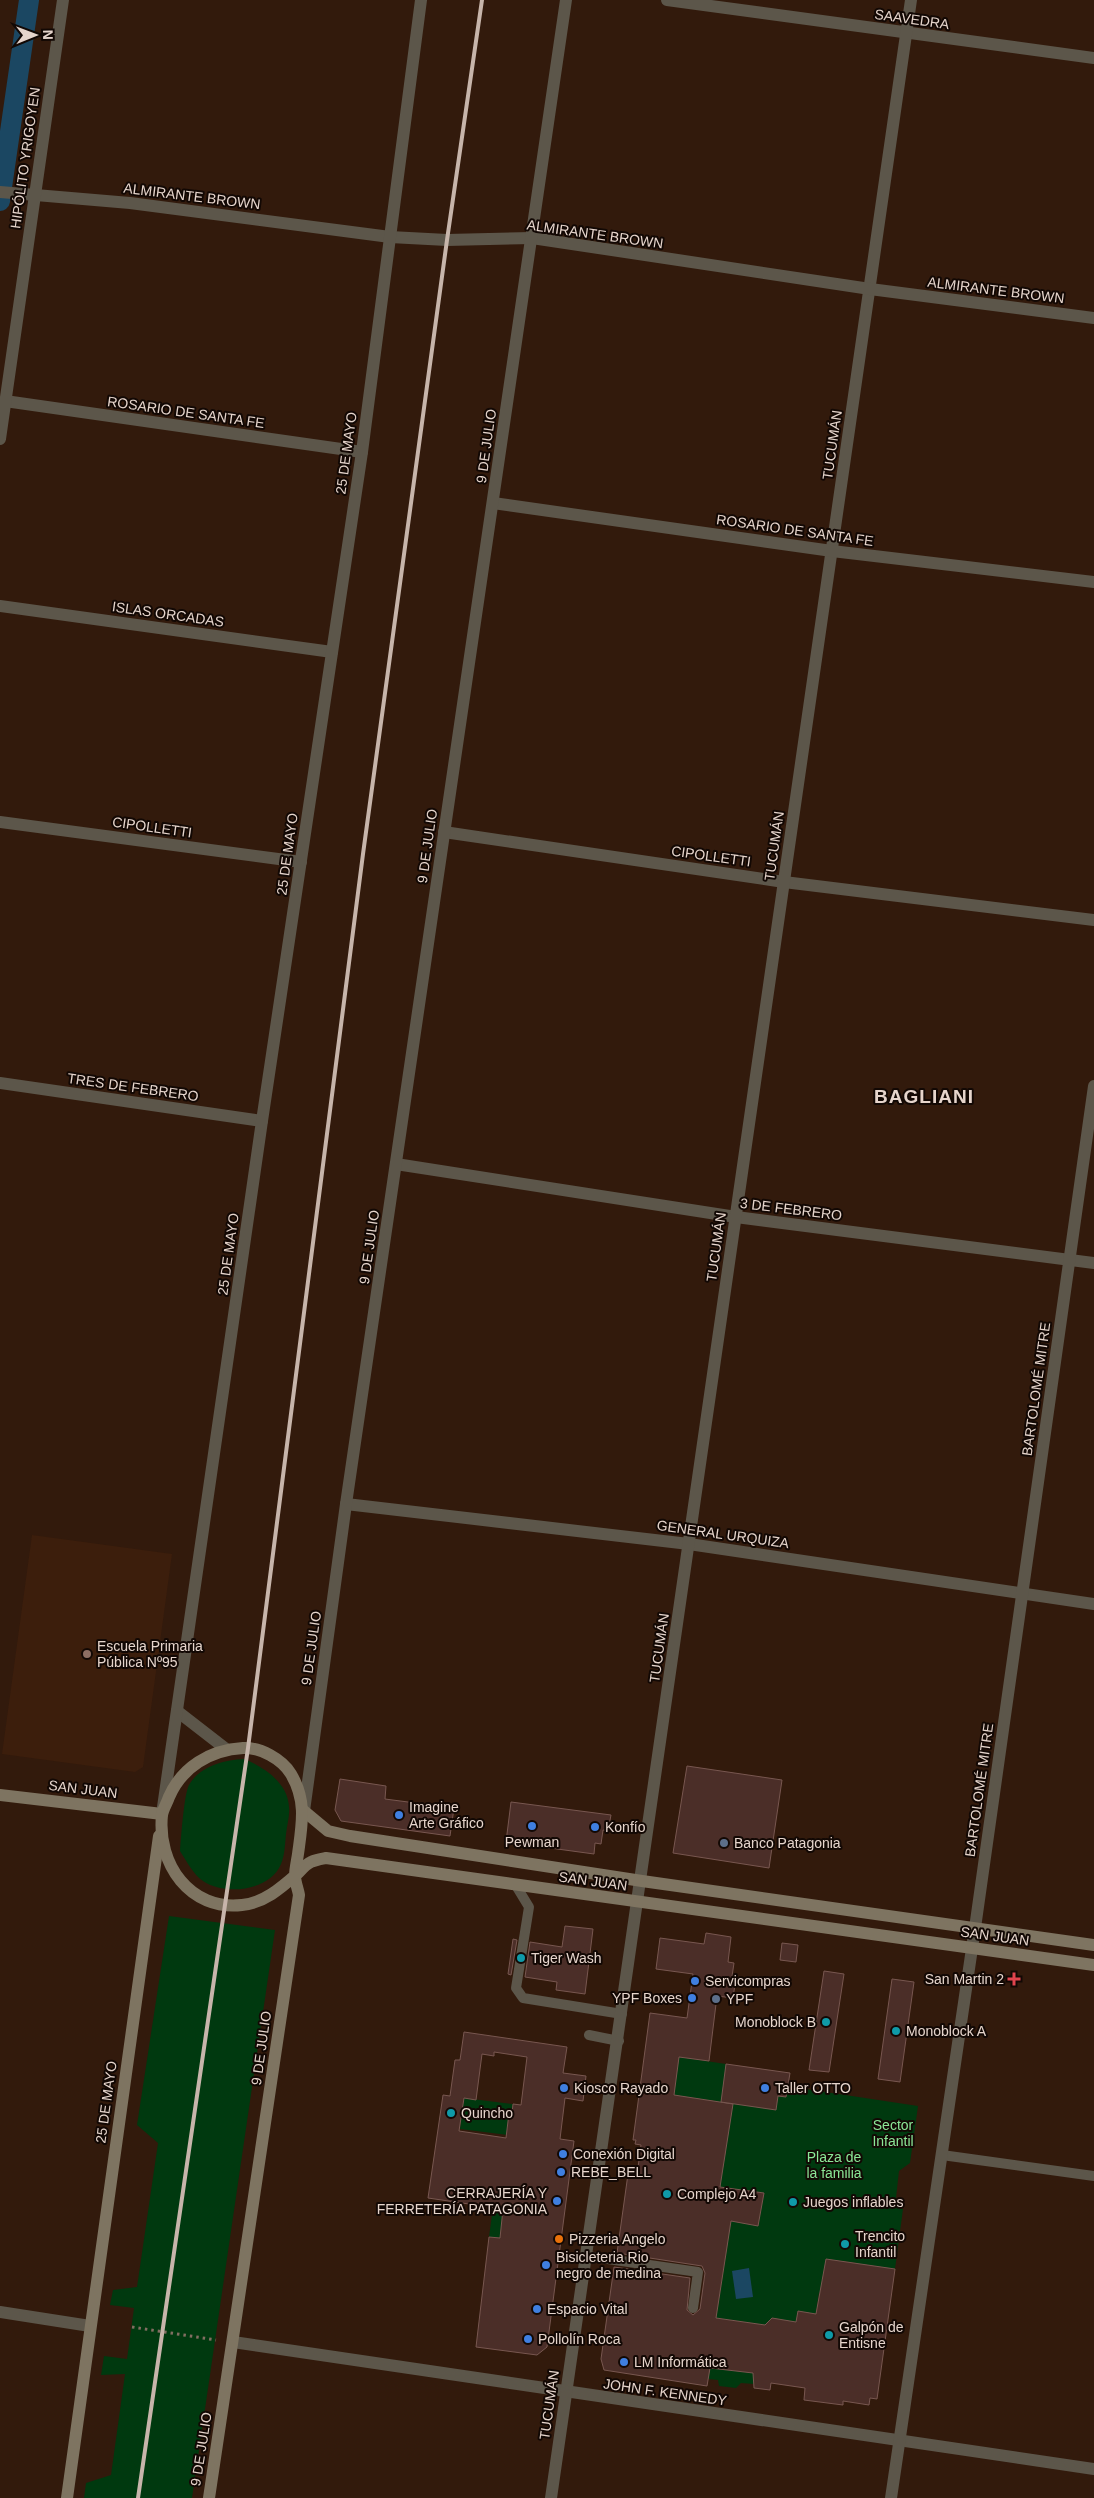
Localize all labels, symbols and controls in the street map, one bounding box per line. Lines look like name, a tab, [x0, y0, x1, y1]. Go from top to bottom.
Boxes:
street label: SAAVEDRA	[874, 6, 951, 32]
north arrow	[10, 10, 60, 60]
text: N	[40, 30, 56, 40]
street label: HIPÓLITO YRIGOYEN	[7, 86, 43, 230]
street label: ALMIRANTE BROWN	[123, 180, 261, 212]
street label: ALMIRANTE BROWN	[526, 216, 664, 252]
street label: ALMIRANTE BROWN	[927, 274, 1065, 306]
street label: ROSARIO DE SANTA FE	[106, 393, 266, 431]
street label: 9 DE JULIO	[473, 408, 499, 484]
street label: TUCUMÁN	[819, 409, 845, 481]
street label: 25 DE MAYO	[332, 411, 360, 495]
street label: ROSARIO DE SANTA FE	[715, 511, 875, 549]
street label: ISLAS ORCADAS	[111, 598, 225, 630]
street label: 9 DE JULIO	[414, 808, 440, 884]
street label: TUCUMÁN	[761, 810, 787, 882]
street label: 25 DE MAYO	[273, 812, 301, 896]
street label: CIPOLLETTI	[111, 814, 193, 840]
street label: CIPOLLETTI	[670, 843, 752, 869]
street label: TRES DE FEBRERO	[66, 1070, 200, 1104]
district label: BAGLIANI	[874, 1086, 974, 1107]
street label: 3 DE FEBRERO	[739, 1195, 843, 1223]
street label: 9 DE JULIO	[356, 1209, 382, 1285]
street label: TUCUMÁN	[703, 1211, 729, 1283]
street label: 25 DE MAYO	[214, 1212, 242, 1296]
street label: BARTOLOMÉ MITRE	[1019, 1321, 1053, 1457]
street label: GENERAL URQUIZA	[656, 1517, 791, 1551]
street label: 9 DE JULIO	[298, 1610, 324, 1686]
street label: TUCUMÁN	[646, 1612, 672, 1684]
place label: Escuela Primaria Pública Nº95	[97, 1638, 203, 1670]
marker: Escuela Primaria Pública Nº95	[81, 1648, 93, 1660]
street label: BARTOLOMÉ MITRE	[962, 1722, 996, 1858]
street label: SAN JUAN	[48, 1777, 118, 1801]
place label: Imagine Arte Gráfico	[409, 1799, 484, 1831]
marker: Imagine Arte Gráfico	[393, 1809, 405, 1821]
place label: Konfío	[605, 1819, 646, 1835]
marker: Pewman	[526, 1820, 538, 1832]
marker: Konfío	[589, 1821, 601, 1833]
place label: Pewman	[505, 1834, 559, 1850]
place label: Banco Patagonia	[734, 1835, 841, 1851]
marker: Banco Patagonia	[718, 1837, 730, 1849]
street label: SAN JUAN	[558, 1868, 628, 1894]
street label: SAN JUAN	[960, 1923, 1030, 1949]
place label: Tiger Wash	[531, 1950, 602, 1966]
marker: Tiger Wash	[515, 1952, 527, 1964]
place label: San Martin 2	[925, 1971, 1004, 1987]
place label: Servicompras	[705, 1973, 791, 1989]
marker: San Martin 2	[1008, 1973, 1020, 1985]
marker: Servicompras	[689, 1975, 701, 1987]
place label: YPF Boxes	[612, 1990, 682, 2006]
place label: YPF	[726, 1991, 753, 2007]
marker: YPF Boxes	[686, 1992, 698, 2004]
marker: YPF	[710, 1993, 722, 2005]
street label: 9 DE JULIO	[248, 2010, 274, 2086]
place label: Monoblock B	[735, 2014, 816, 2030]
marker: Monoblock B	[820, 2016, 832, 2028]
place label: Monoblock A	[906, 2023, 987, 2039]
marker: Monoblock A	[890, 2025, 902, 2037]
street label: 25 DE MAYO	[92, 2060, 120, 2144]
place label: Kiosco Rayado	[574, 2080, 668, 2096]
place label: Taller OTTO	[775, 2080, 851, 2096]
marker: Kiosco Rayado	[558, 2082, 570, 2094]
marker: Taller OTTO	[759, 2082, 771, 2094]
place label: Quincho	[461, 2105, 513, 2121]
marker: Quincho	[445, 2107, 457, 2119]
park label: Sector Infantil	[872, 2117, 914, 2149]
place label: Conexión Digital	[573, 2146, 675, 2162]
marker: Conexión Digital	[557, 2148, 569, 2160]
park label: Plaza de la familia	[806, 2149, 862, 2181]
place label: REBE_BELL	[571, 2164, 651, 2180]
marker: REBE_BELL	[555, 2166, 567, 2178]
place label: CERRAJERÍA Y FERRETERÍA PATAGONIA	[377, 2185, 548, 2217]
place label: Complejo A4	[677, 2186, 757, 2202]
marker: Complejo A4	[661, 2188, 673, 2200]
place label: Juegos inflables	[803, 2194, 903, 2210]
marker: CERRAJERÍA Y FERRETERÍA PATAGONIA	[551, 2195, 563, 2207]
marker: Juegos inflables	[787, 2196, 799, 2208]
place label: Trencito Infantil	[855, 2228, 905, 2260]
place label: Pizzeria Angelo	[569, 2231, 666, 2247]
marker: Pizzeria Angelo	[553, 2233, 565, 2245]
marker: Trencito Infantil	[839, 2238, 851, 2250]
place label: Bisicleteria Rio negro de medina	[556, 2249, 661, 2281]
marker: Bisicleteria Rio negro de medina	[540, 2259, 552, 2271]
place label: Espacio Vital	[547, 2301, 628, 2317]
marker: Espacio Vital	[531, 2303, 543, 2315]
place label: Galpón de Entisne	[839, 2319, 904, 2351]
marker: Galpón de Entisne	[823, 2329, 835, 2341]
place label: Pollolín Roca	[538, 2331, 621, 2347]
marker: Pollolín Roca	[522, 2333, 534, 2345]
place label: LM Informática	[634, 2354, 727, 2370]
marker: LM Informática	[618, 2356, 630, 2368]
street label: TUCUMÁN	[536, 2369, 562, 2441]
street label: JOHN F. KENNEDY	[602, 2375, 728, 2409]
street label: 9 DE JULIO	[187, 2411, 215, 2487]

